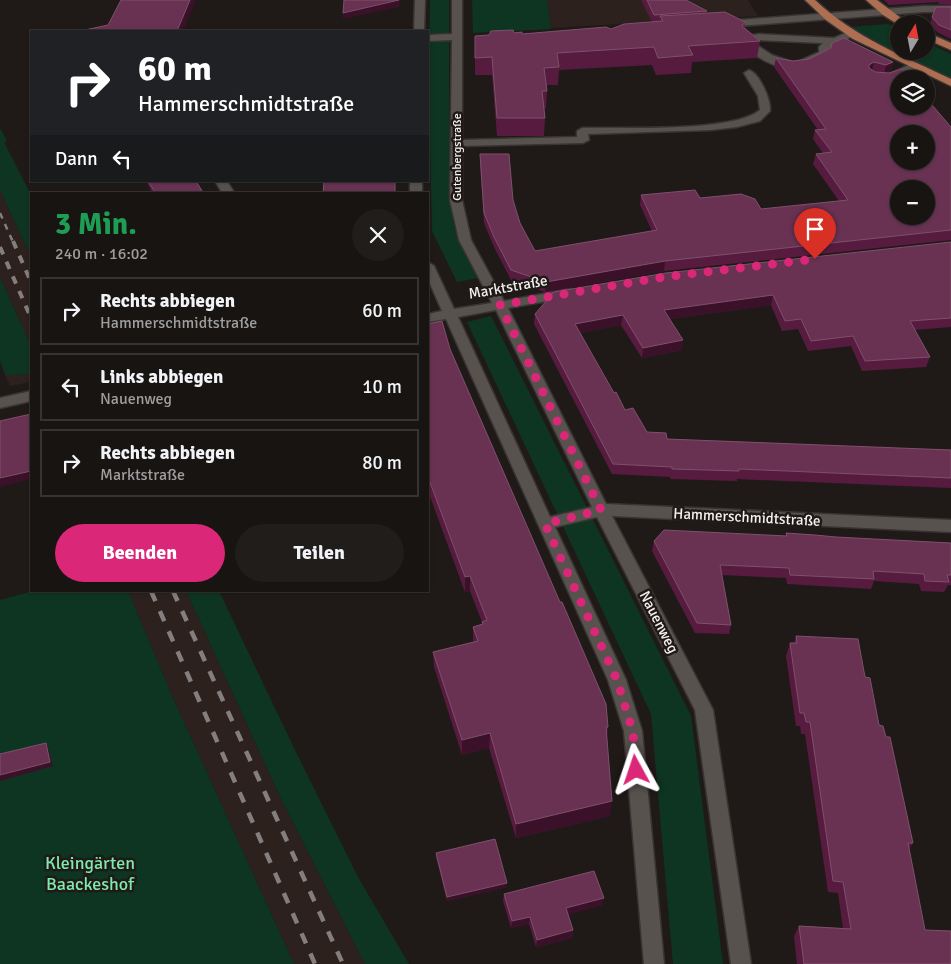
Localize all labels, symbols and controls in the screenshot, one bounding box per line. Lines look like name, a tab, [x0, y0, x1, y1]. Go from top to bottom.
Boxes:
north arrow	[890, 15, 935, 60]
map controls	[890, 15, 935, 225]
text: 60 m	[138, 47, 212, 90]
icon: right	[55, 50, 120, 115]
button: layers	[890, 70, 935, 115]
text: Hammerschmidtstraße	[138, 90, 354, 117]
street label: Gutenbergstraße	[450, 113, 465, 201]
button: +	[890, 125, 935, 170]
icon: left	[108, 145, 136, 173]
text: Dann	[55, 147, 98, 171]
button: −	[890, 180, 935, 225]
text: 3 Min.	[55, 206, 137, 243]
pin	[794, 208, 836, 259]
button: close	[352, 209, 404, 261]
icon: arrive	[801, 215, 829, 243]
text: 240 m · 16:02	[55, 244, 148, 264]
street label: Marktstraße	[467, 271, 549, 303]
text: Rechts abbiegen	[100, 289, 235, 313]
icon: right	[57, 297, 85, 325]
text: 60 m	[362, 299, 402, 323]
text: Hammerschmidtstraße	[100, 313, 257, 333]
text: Links abbiegen	[100, 365, 223, 389]
icon: left	[57, 373, 85, 401]
text: 10 m	[362, 375, 402, 399]
text: Nauenweg	[100, 389, 172, 409]
text: Rechts abbiegen	[100, 441, 235, 465]
icon: right	[57, 449, 85, 477]
text: 80 m	[362, 451, 402, 475]
text: Marktstraße	[100, 465, 185, 485]
street label: Hammerschmidtstraße	[673, 504, 821, 530]
button: Beenden	[55, 524, 225, 582]
button: Teilen	[235, 524, 404, 582]
street label: Nauenweg	[636, 588, 682, 656]
position arrow	[609, 743, 661, 795]
park label: Kleingärten Baackeshof	[45, 852, 135, 895]

